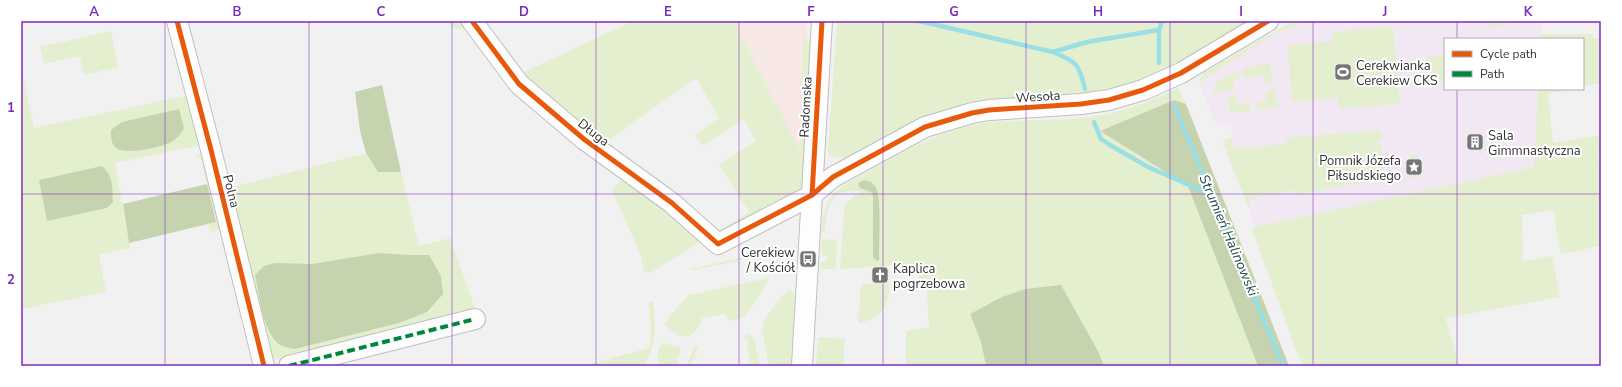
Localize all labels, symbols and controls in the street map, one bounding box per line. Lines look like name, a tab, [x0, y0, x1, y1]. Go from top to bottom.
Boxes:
text: A	[89, 3, 99, 21]
text: B	[233, 3, 242, 21]
text: C	[377, 3, 386, 21]
text: D	[519, 3, 529, 21]
text: E	[664, 3, 672, 21]
text: F	[807, 3, 815, 21]
text: G	[949, 3, 959, 21]
text: H	[1093, 3, 1103, 21]
text: I	[1239, 3, 1243, 21]
text: J	[1382, 3, 1387, 21]
text: K	[1524, 3, 1533, 21]
legend	[1444, 38, 1584, 90]
text: Cycle path	[1480, 46, 1537, 62]
place label: Cerekwianka Cerekiew CKS	[1356, 57, 1438, 90]
sports icon: Cerekwianka Cerekiew CKS	[1333, 62, 1353, 82]
text: Path	[1480, 66, 1505, 82]
street label: Radomska	[795, 76, 817, 138]
street label: Wesoła	[1015, 86, 1061, 108]
text: 1	[7, 99, 15, 117]
street label: Długa	[574, 115, 613, 151]
place label: Sala Gimmnastyczna	[1488, 127, 1581, 160]
building icon: Sala Gimmnastyczna	[1465, 132, 1485, 152]
place label: Pomnik Józefa Piłsudskiego	[1319, 152, 1401, 185]
place icon: Pomnik Józefa Piłsudskiego	[1404, 157, 1424, 177]
water label: Strumień Halinowski	[1194, 172, 1263, 300]
street label: Polna	[218, 173, 244, 210]
place label: Cerekiew / Kościół	[741, 244, 795, 277]
bus stop icon: Cerekiew / Kościół	[798, 249, 818, 269]
place label: Kaplica pogrzebowa	[893, 260, 965, 293]
church icon: Kaplica pogrzebowa	[870, 265, 890, 285]
text: 2	[7, 271, 15, 289]

